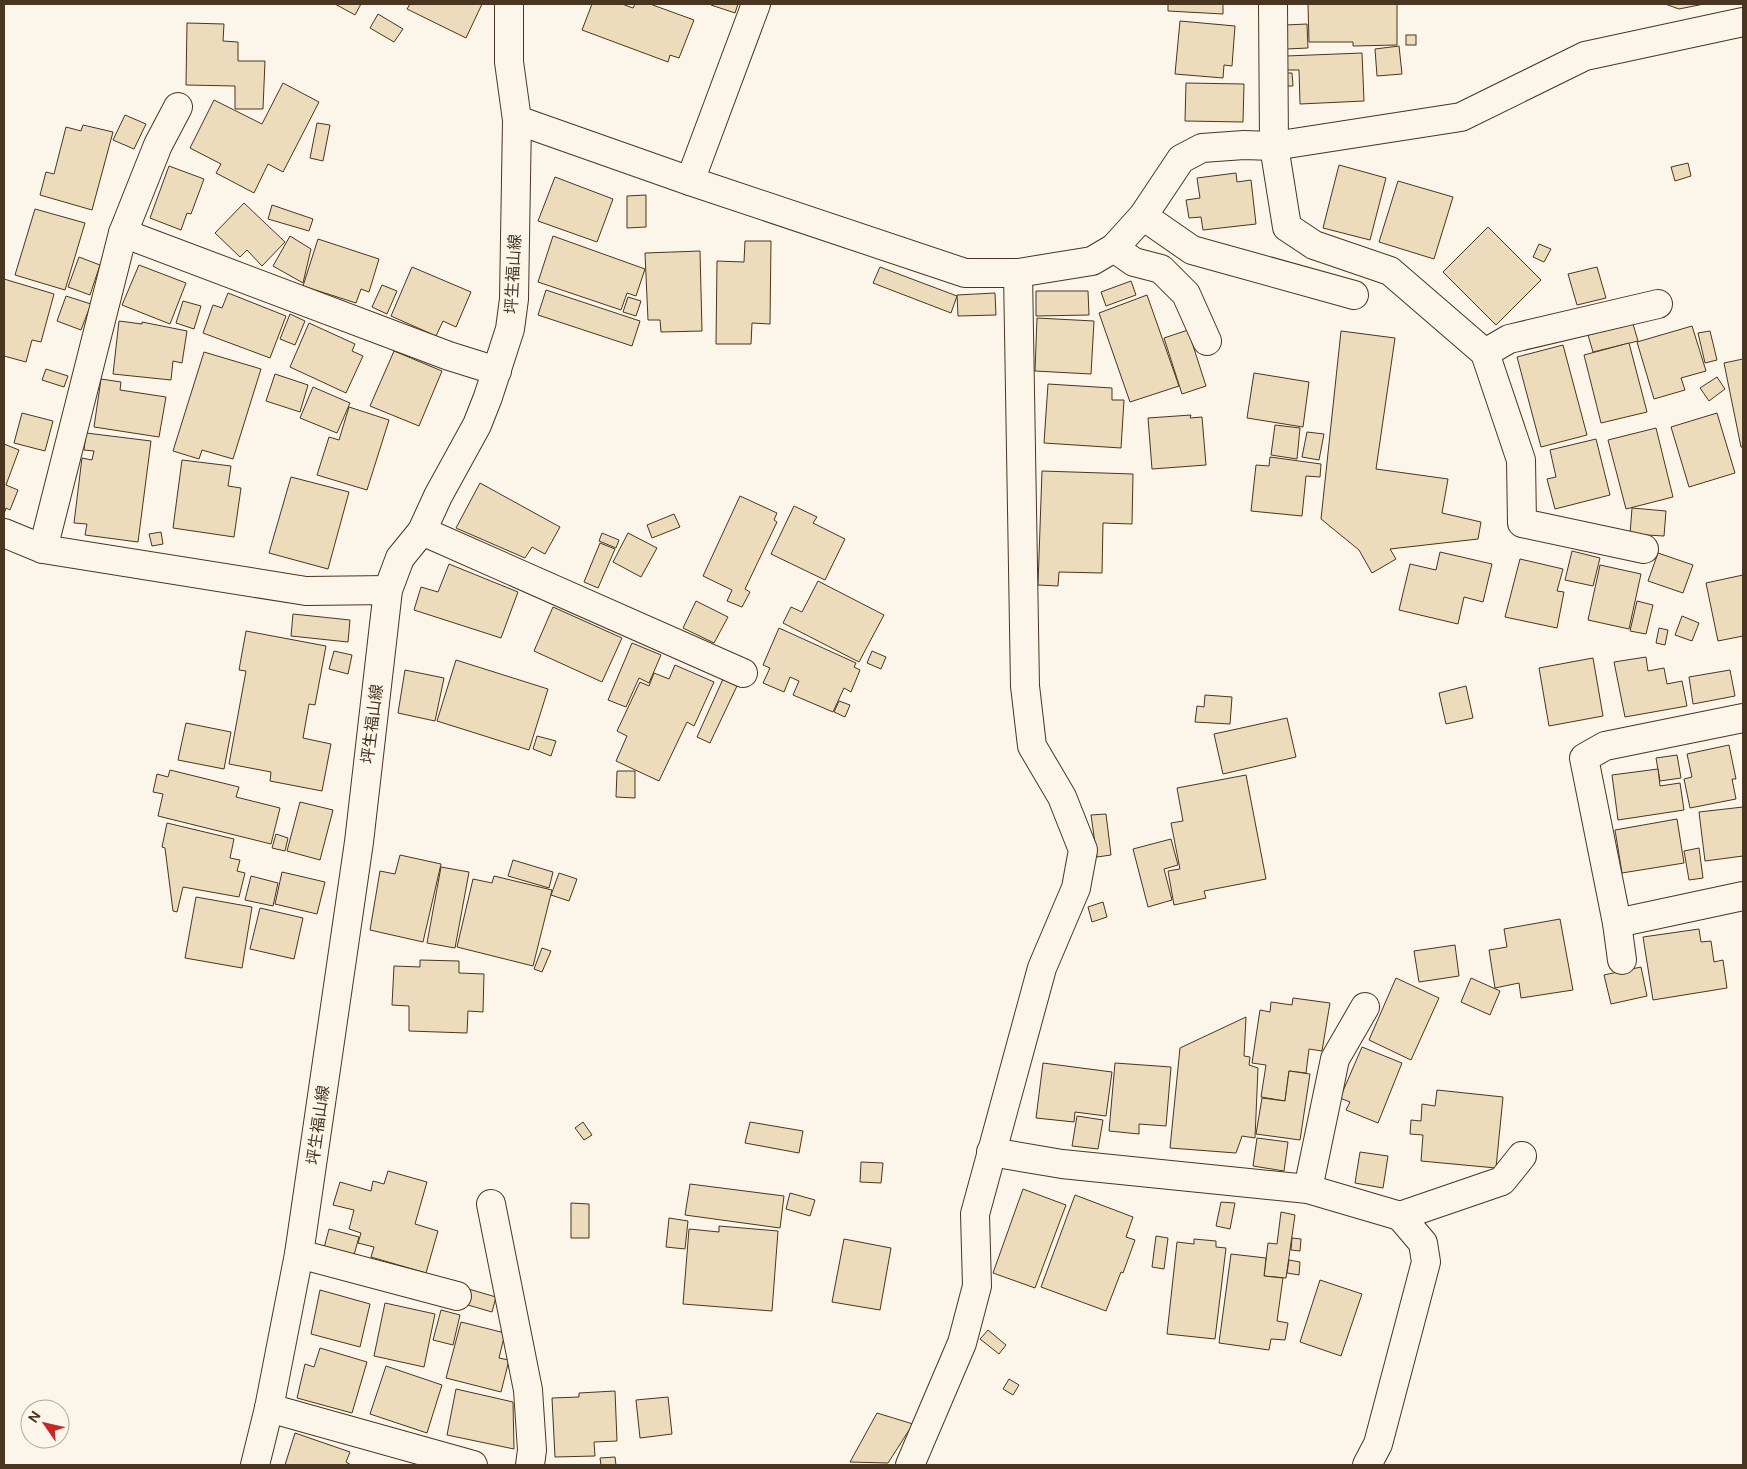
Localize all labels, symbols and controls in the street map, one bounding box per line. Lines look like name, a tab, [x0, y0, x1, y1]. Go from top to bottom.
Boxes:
street label: 坪生福山線	[500, 233, 526, 315]
street label: 坪生福山線	[357, 683, 387, 765]
street label: 坪生福山線	[302, 1084, 334, 1166]
north arrow	[20, 1399, 70, 1449]
text: N	[24, 1407, 45, 1426]

